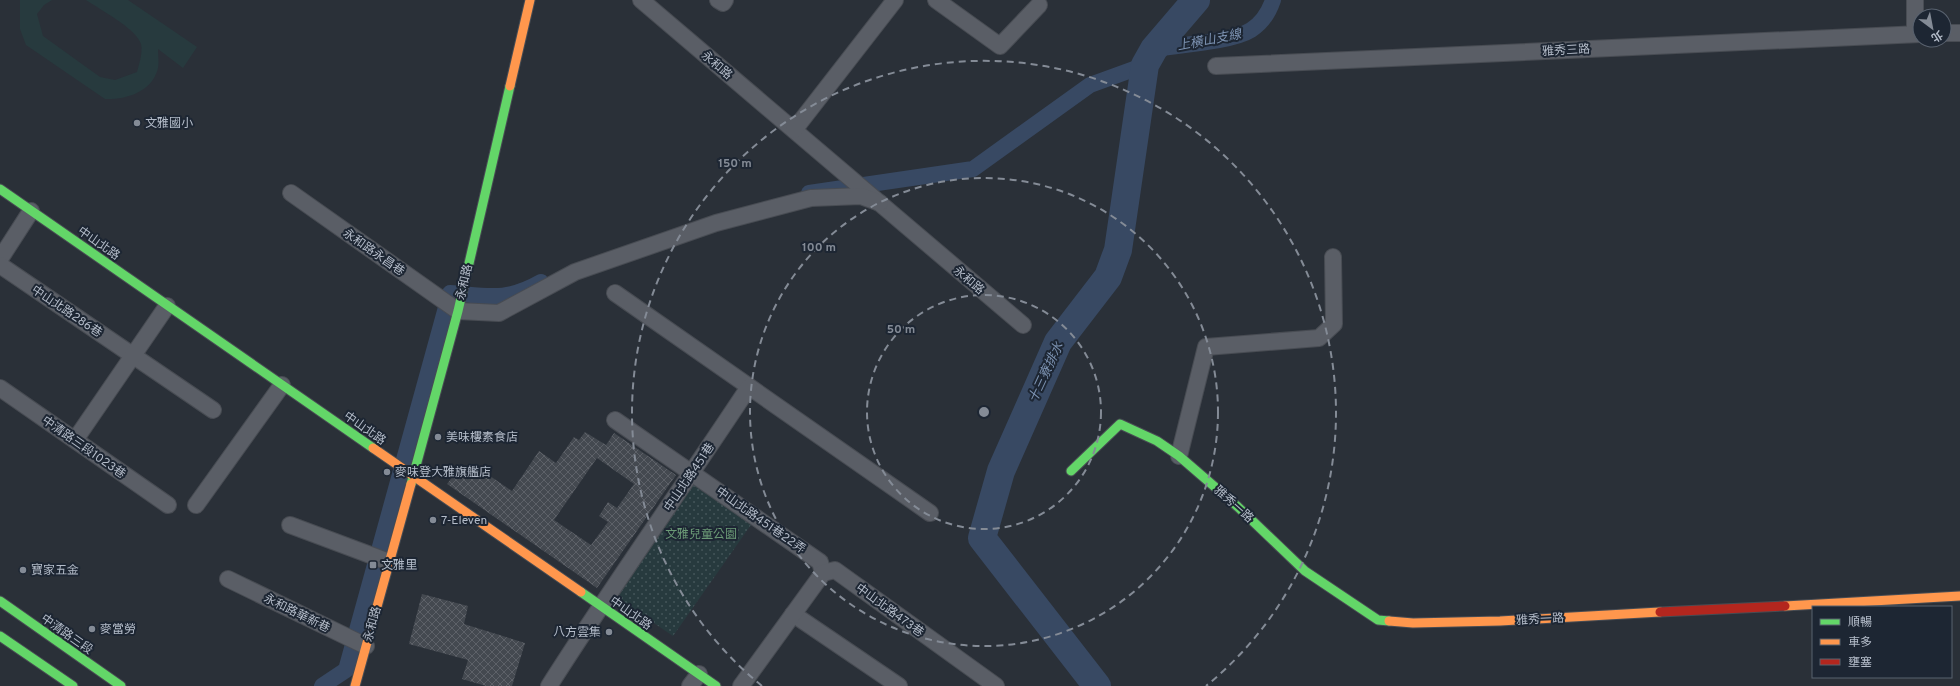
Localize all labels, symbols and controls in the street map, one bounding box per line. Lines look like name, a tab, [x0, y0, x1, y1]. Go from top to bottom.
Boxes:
north arrow	[1912, 8, 1952, 48]
water label: 上橫山支線	[1176, 27, 1245, 55]
text: 北	[1928, 27, 1945, 44]
street label: 雅秀三路	[1542, 42, 1590, 60]
street label: 永和路	[697, 48, 735, 83]
place label: 文雅國小	[145, 116, 193, 132]
marker: 文雅國小	[132, 118, 142, 128]
text: 150 m	[718, 156, 752, 172]
street label: 中山北路	[74, 223, 123, 264]
street label: 永和路永昌巷	[339, 226, 408, 280]
text: 100 m	[802, 240, 836, 256]
street label: 永和路	[453, 263, 477, 302]
street label: 永和路	[949, 263, 987, 298]
street label: 中山北路286巷	[28, 282, 105, 341]
text: 50 m	[887, 322, 915, 338]
water label: 十三寮排水	[1026, 339, 1068, 406]
centre of rings	[977, 405, 991, 419]
street label: 中山北路	[340, 408, 389, 449]
street label: 中清路三段1023巷	[38, 413, 128, 483]
place label: 美味樓素食店	[446, 430, 518, 446]
marker: 美味樓素食店	[433, 432, 443, 442]
street label: 中山北路451巷	[661, 440, 719, 515]
place label: 麥味登大雅旗艦店	[395, 465, 491, 481]
marker: 麥味登大雅旗艦店	[382, 467, 392, 477]
street label: 雅秀一路	[1210, 483, 1257, 527]
street label: 中山北路451巷22弄	[712, 484, 808, 558]
place label: 7-Eleven	[441, 513, 487, 529]
marker: 7-Eleven	[428, 515, 438, 525]
park label: 文雅兒童公園	[665, 527, 737, 543]
place label: 文雅里	[381, 558, 417, 574]
marker: 文雅里	[368, 560, 378, 570]
place label: 寶家五金	[31, 563, 79, 579]
marker: 寶家五金	[18, 565, 28, 575]
street label: 中山北路473巷	[852, 581, 927, 641]
street label: 永和路華新巷	[261, 591, 332, 637]
street label: 中山北路	[606, 593, 655, 634]
street label: 永和路	[361, 605, 385, 644]
legend	[1812, 606, 1952, 678]
street label: 中清路三段	[37, 611, 96, 659]
street label: 雅秀一路	[1516, 611, 1564, 629]
text: 順暢	[1848, 615, 1872, 631]
place label: 麥當勞	[100, 622, 136, 638]
marker: 麥當勞	[87, 624, 97, 634]
place label: 八方雲集	[553, 625, 601, 641]
marker: 八方雲集	[604, 627, 614, 637]
text: 車多	[1848, 635, 1872, 651]
text: 壅塞	[1848, 655, 1872, 671]

